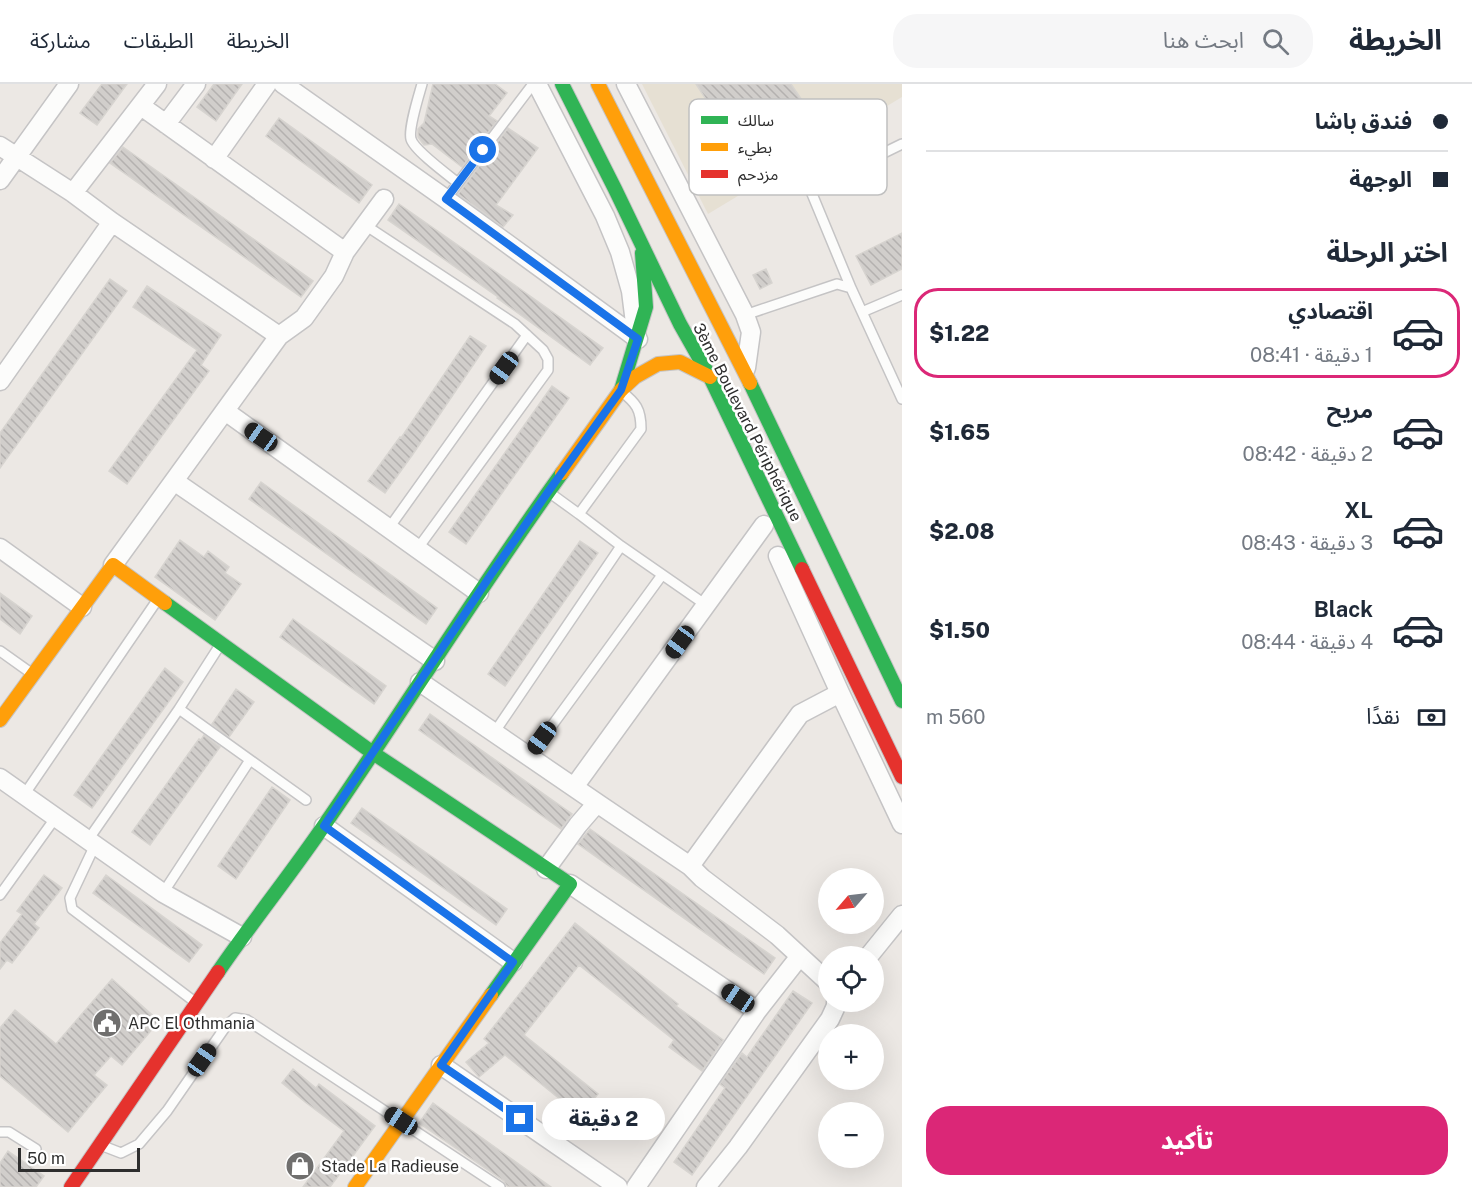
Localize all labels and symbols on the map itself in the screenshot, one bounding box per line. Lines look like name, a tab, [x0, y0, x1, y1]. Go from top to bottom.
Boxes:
legend	[689, 99, 887, 195]
text: سالك	[738, 111, 774, 130]
route start	[469, 136, 496, 163]
text: بطيء	[738, 138, 772, 160]
text: مزدحم	[738, 165, 778, 187]
street label: 3ème Boulevard Périphérique	[689, 320, 806, 525]
car	[486, 348, 522, 388]
car	[241, 419, 281, 455]
car	[662, 622, 698, 662]
car	[524, 718, 560, 758]
north arrow	[818, 868, 884, 934]
car	[718, 980, 758, 1016]
public building icon: APC El Othmania	[91, 1007, 123, 1039]
place label: APC El Othmania	[128, 1014, 255, 1033]
car	[184, 1040, 220, 1080]
callout: 2 دقيقة	[541, 1098, 664, 1140]
car	[381, 1104, 421, 1138]
route end	[506, 1105, 533, 1132]
scale bar	[18, 1145, 140, 1172]
shop icon: Stade La Radieuse	[284, 1150, 316, 1182]
place label: Stade La Radieuse	[321, 1157, 459, 1176]

